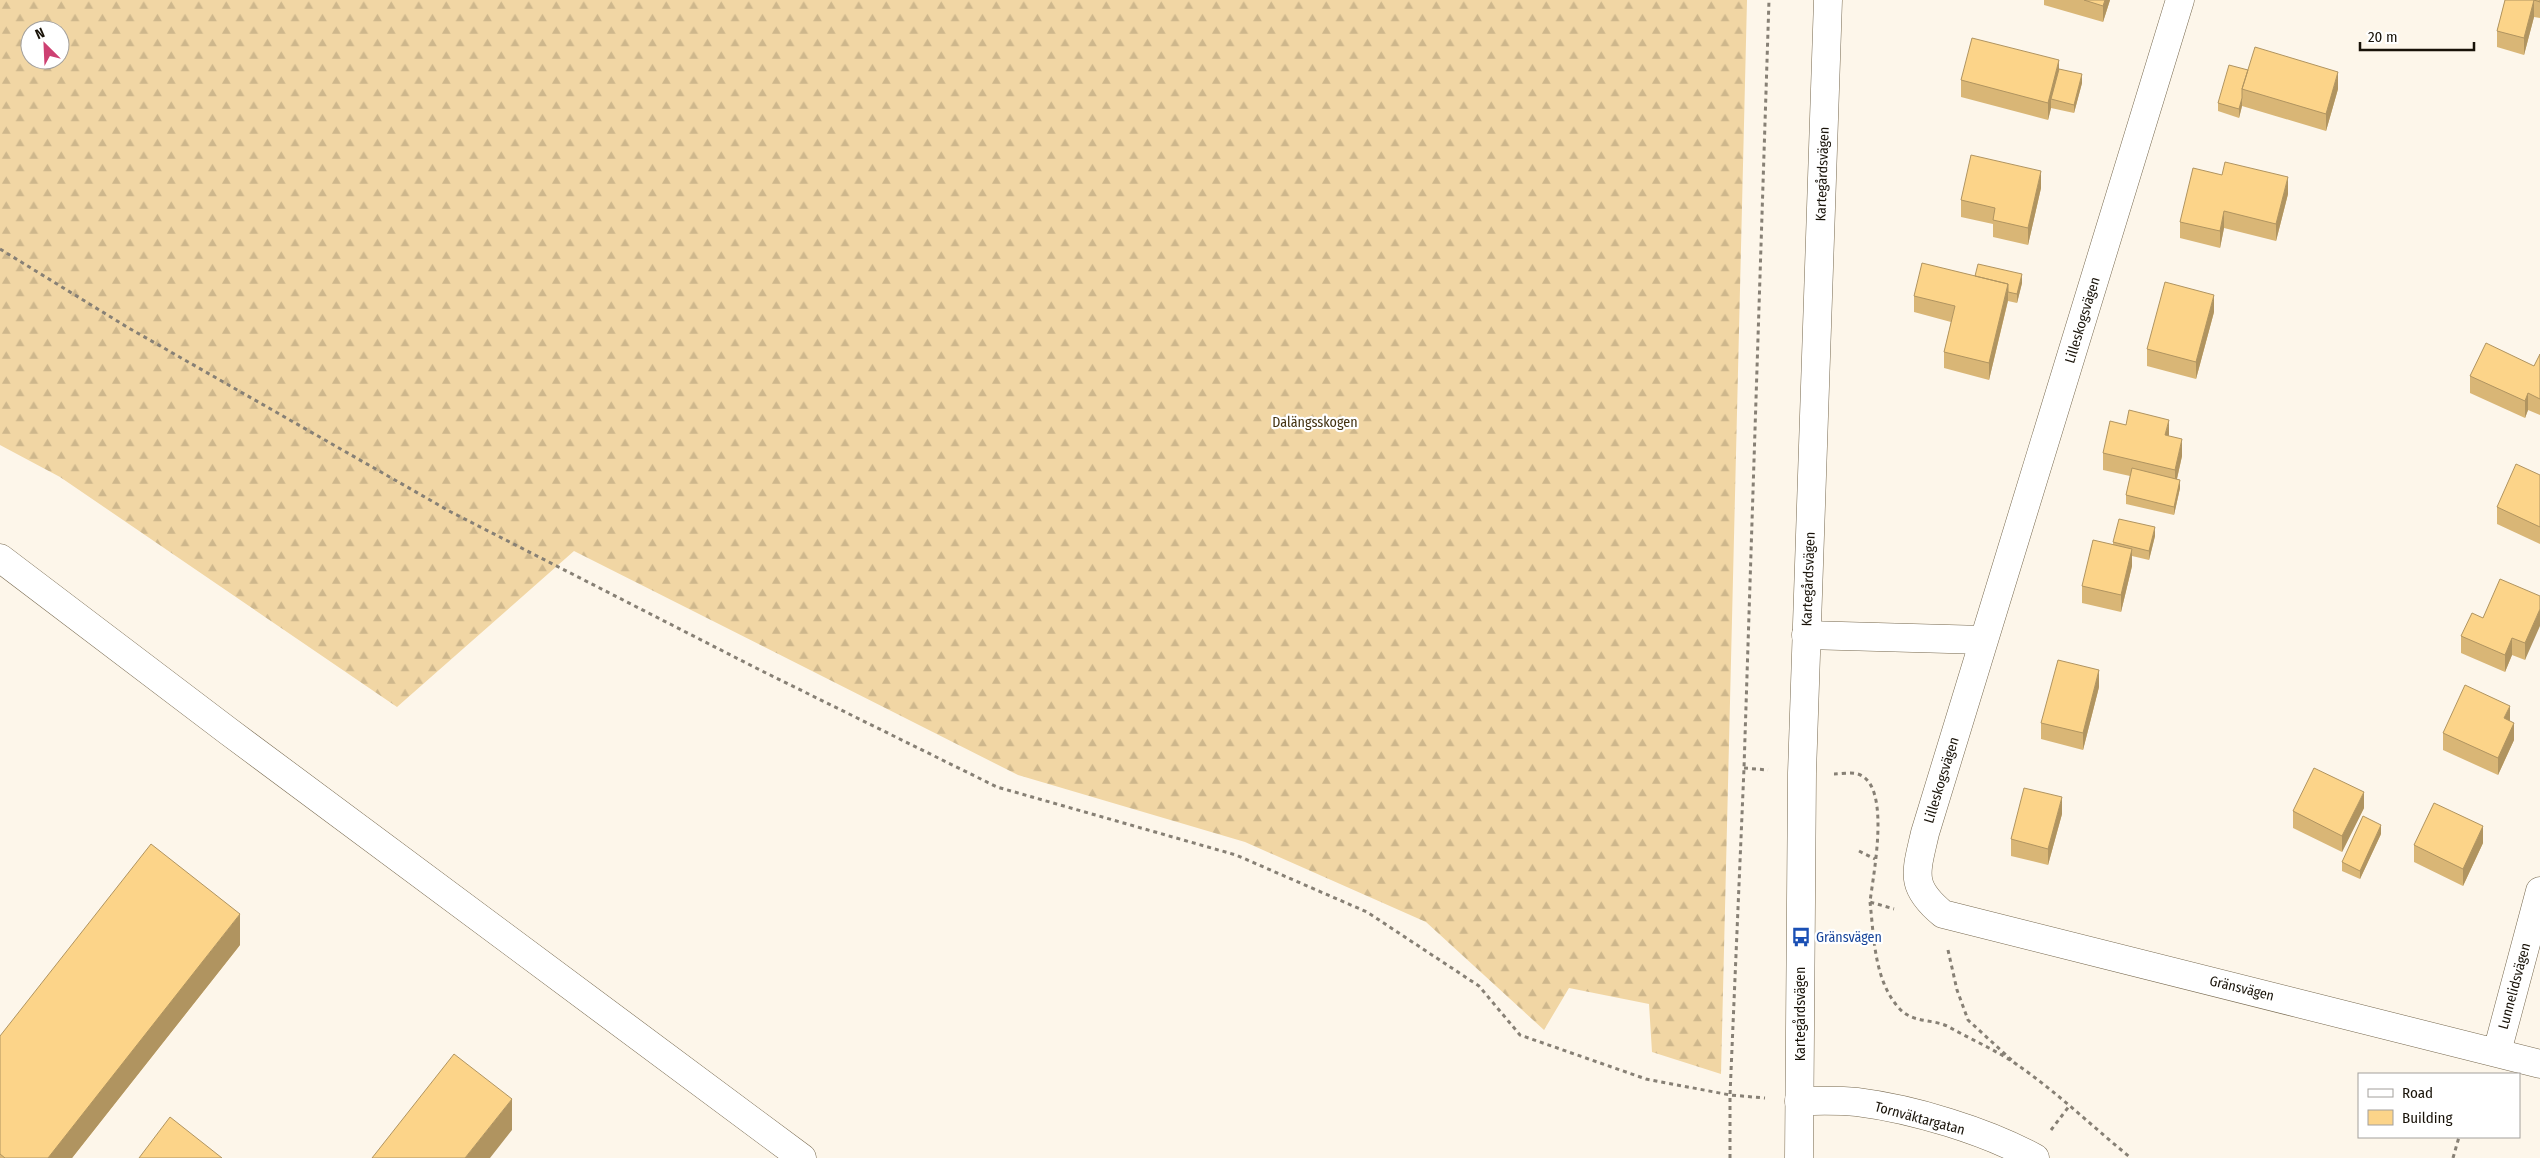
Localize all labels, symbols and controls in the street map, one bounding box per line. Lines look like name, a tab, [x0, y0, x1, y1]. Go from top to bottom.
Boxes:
north arrow	[20, 20, 70, 70]
scale bar	[2360, 20, 2474, 52]
text: N	[33, 24, 47, 43]
text: 20 m	[2368, 28, 2398, 46]
street label: Kartegårdsvägen	[1812, 126, 1833, 222]
street label: Lilleskogsvägen	[2061, 275, 2104, 365]
park label: Dalängsskogen	[1272, 414, 1358, 431]
street label: Kartegårdsvägen	[1798, 531, 1819, 627]
street label: Lilleskogsvägen	[1920, 735, 1963, 825]
bus stop icon: Gränsvägen	[1790, 926, 1812, 948]
place label: Gränsvägen	[1816, 929, 1882, 946]
street label: Lunnelidsvägen	[2495, 941, 2534, 1031]
street label: Kartegårdsvägen	[1792, 967, 1809, 1061]
street label: Gränsvägen	[2208, 972, 2276, 1005]
legend	[2358, 1073, 2520, 1138]
text: Road	[2402, 1084, 2433, 1102]
street label: Tornväktargatan	[1873, 1098, 1967, 1139]
text: Building	[2402, 1109, 2453, 1127]

